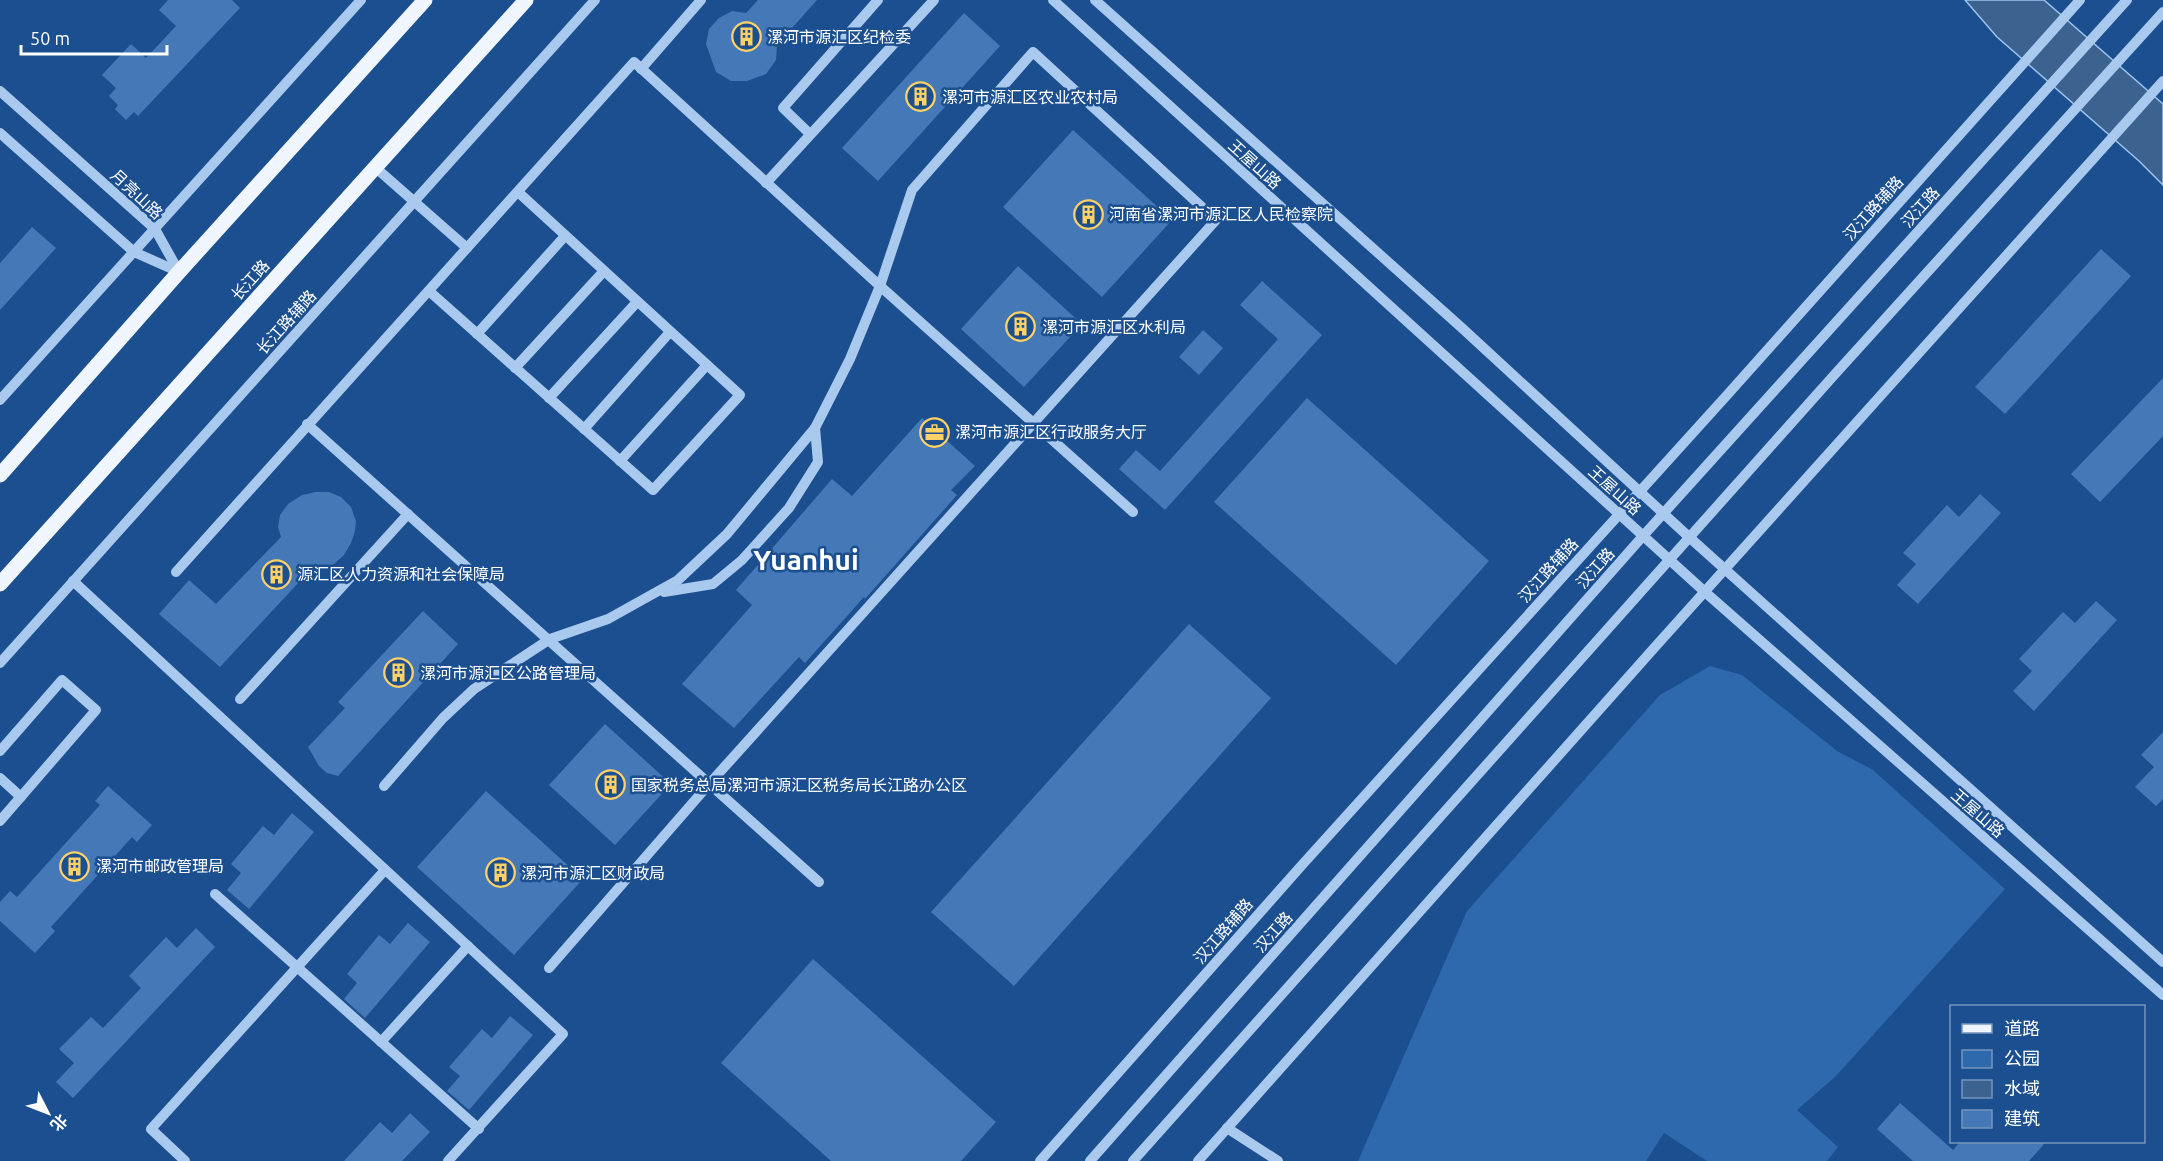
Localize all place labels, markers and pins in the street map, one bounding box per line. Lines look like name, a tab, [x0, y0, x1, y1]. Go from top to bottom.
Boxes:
building icon: 漯河市源汇区纪检委	[730, 21, 762, 53]
place label: 漯河市源汇区纪检委	[767, 28, 911, 46]
building icon: 漯河市源汇区农业农村局	[905, 81, 937, 113]
place label: 漯河市源汇区农业农村局	[942, 88, 1118, 106]
building icon: 河南省漯河市源汇区人民检察院	[1072, 198, 1104, 230]
place label: 河南省漯河市源汇区人民检察院	[1109, 205, 1333, 223]
building icon: 漯河市源汇区水利局	[1005, 311, 1037, 343]
place label: 漯河市源汇区水利局	[1042, 318, 1186, 336]
office icon: 漯河市源汇区行政服务大厅	[918, 416, 950, 448]
place label: 漯河市源汇区行政服务大厅	[955, 423, 1147, 441]
building icon: 源汇区人力资源和社会保障局	[260, 558, 292, 590]
place label: 源汇区人力资源和社会保障局	[297, 565, 505, 583]
building icon: 漯河市源汇区公路管理局	[383, 657, 415, 689]
place label: 漯河市源汇区公路管理局	[420, 664, 596, 682]
building icon: 国家税务总局漯河市源汇区税务局长江路办公区	[594, 769, 626, 801]
place label: 国家税务总局漯河市源汇区税务局长江路办公区	[631, 776, 967, 794]
building icon: 漯河市邮政管理局	[59, 850, 91, 882]
place label: 漯河市邮政管理局	[96, 857, 224, 875]
building icon: 漯河市源汇区财政局	[484, 857, 516, 889]
place label: 漯河市源汇区财政局	[521, 864, 665, 882]

